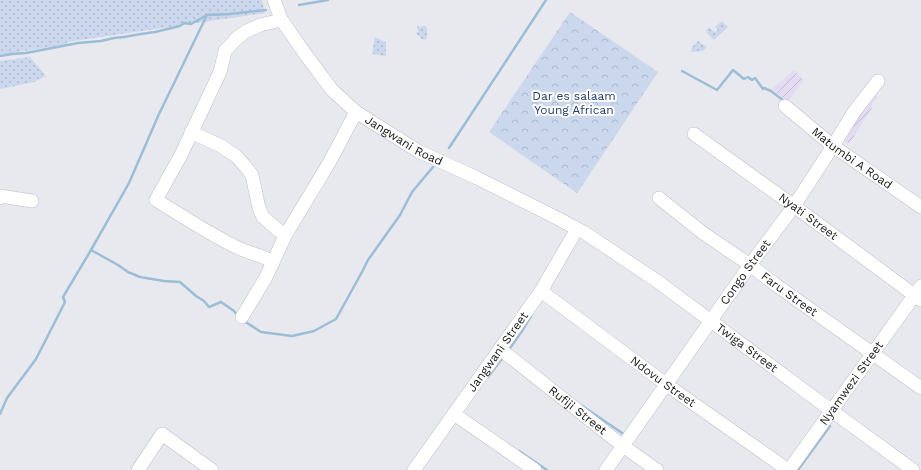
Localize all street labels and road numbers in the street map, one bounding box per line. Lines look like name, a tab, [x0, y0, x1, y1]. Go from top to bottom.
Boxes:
street label: Jangwani Road	[362, 112, 445, 168]
street label: Matumbi A Road	[809, 124, 895, 192]
street label: Nyati Street	[776, 190, 841, 243]
street label: Congo Street	[717, 237, 773, 307]
street label: Faru Street	[758, 269, 820, 319]
street label: Jangwani Street	[465, 309, 531, 394]
street label: Twiga Street	[713, 320, 780, 375]
street label: Nyamwezi Street	[817, 339, 886, 428]
street label: Ndovu Street	[628, 353, 698, 410]
street label: Rufiji Street	[546, 383, 609, 437]

